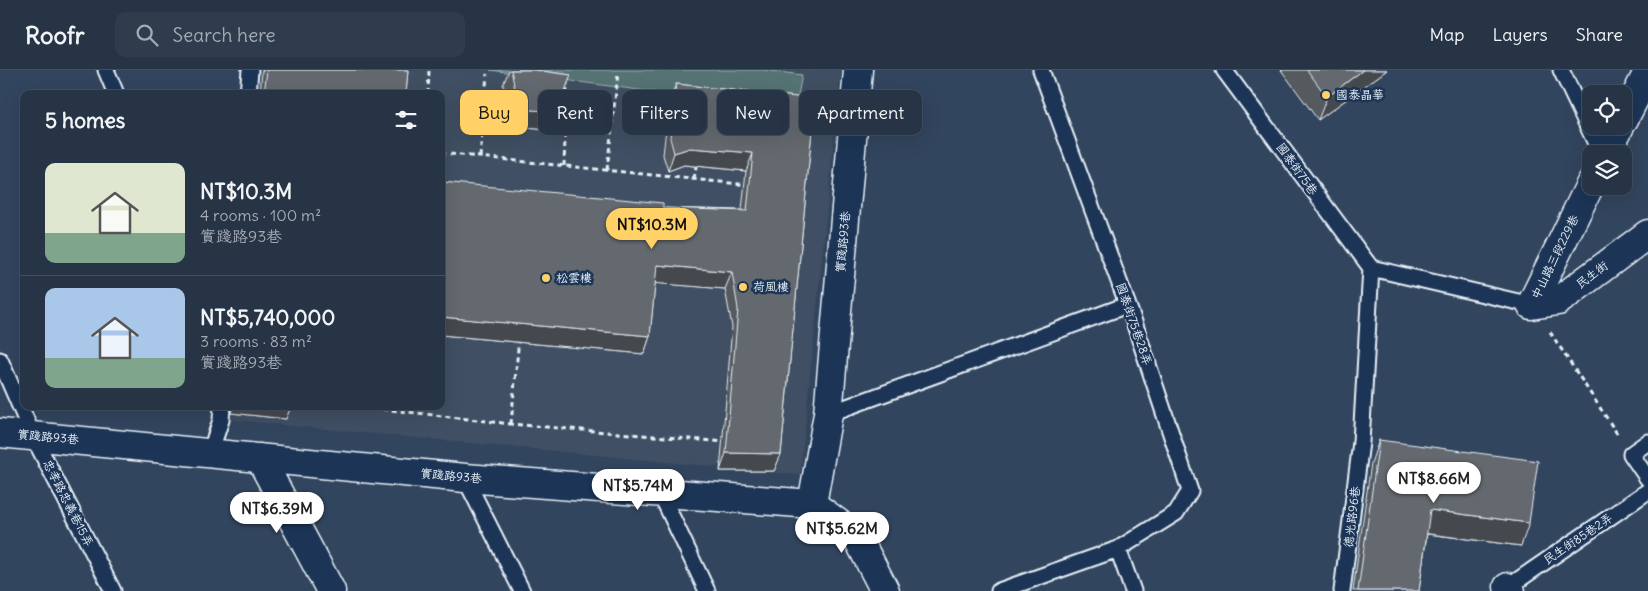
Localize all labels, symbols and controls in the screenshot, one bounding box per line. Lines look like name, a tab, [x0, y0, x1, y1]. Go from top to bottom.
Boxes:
search box	[115, 12, 465, 57]
text: Roofr	[25, 20, 85, 50]
icon: search	[133, 21, 161, 49]
text: Search here	[173, 23, 276, 47]
text: Map	[1429, 23, 1464, 46]
text: Layers	[1492, 23, 1548, 46]
text: Share	[1576, 23, 1623, 46]
map controls	[1582, 85, 1632, 195]
button: locate	[1582, 85, 1632, 135]
place label: 國泰晶華	[1336, 87, 1384, 102]
marker: 國泰晶華	[1320, 89, 1332, 101]
chip: Buy	[460, 90, 528, 135]
chip: Rent	[538, 90, 612, 135]
chip: Filters	[622, 90, 707, 135]
chip: New	[717, 90, 789, 135]
chip: Apartment	[799, 90, 922, 135]
icon: filters	[392, 106, 420, 134]
text: 5 homes	[45, 107, 125, 134]
street label: 國泰街75巷	[1273, 140, 1321, 198]
button: layers	[1582, 145, 1632, 195]
text: NT$10.3M	[200, 178, 292, 205]
icon: home	[85, 183, 145, 243]
text: 4 rooms · 100 m²	[200, 205, 321, 225]
pin: NT$10.3M	[600, 208, 704, 250]
street label: 實踐路93巷	[832, 211, 853, 273]
street label: 中山路三段229巷	[1528, 212, 1581, 301]
text: NT$10.3M	[617, 214, 687, 234]
text: 實踐路93巷	[200, 226, 282, 246]
street label: 民生街	[1573, 258, 1611, 291]
place label: 松雲樓	[556, 270, 592, 285]
marker: 松雲樓	[540, 272, 552, 284]
place label: 荷風樓	[753, 279, 789, 294]
marker: 荷風樓	[737, 281, 749, 293]
street label: 國泰街75巷28弄	[1113, 281, 1156, 367]
text: NT$5,740,000	[200, 304, 335, 331]
icon: home	[85, 308, 145, 368]
text: 3 rooms · 83 m²	[200, 331, 312, 351]
text: 實踐路93巷	[200, 352, 282, 372]
street label: 實踐路93巷	[17, 426, 79, 447]
street label: 忠孝路忠義巷15弄	[40, 457, 97, 549]
pin: NT$8.66M	[1382, 462, 1486, 504]
street label: 實踐路93巷	[420, 465, 482, 486]
pin: NT$5.74M	[586, 468, 690, 511]
text: NT$8.66M	[1398, 468, 1470, 488]
text: NT$5.74M	[603, 475, 673, 495]
street label: 德光路96巷	[1340, 485, 1363, 549]
pin: NT$6.39M	[225, 492, 329, 534]
text: NT$6.39M	[241, 498, 313, 518]
street label: 民生街85巷2弄	[1540, 510, 1615, 567]
pin: NT$5.62M	[790, 512, 894, 554]
text: NT$5.62M	[806, 518, 878, 538]

